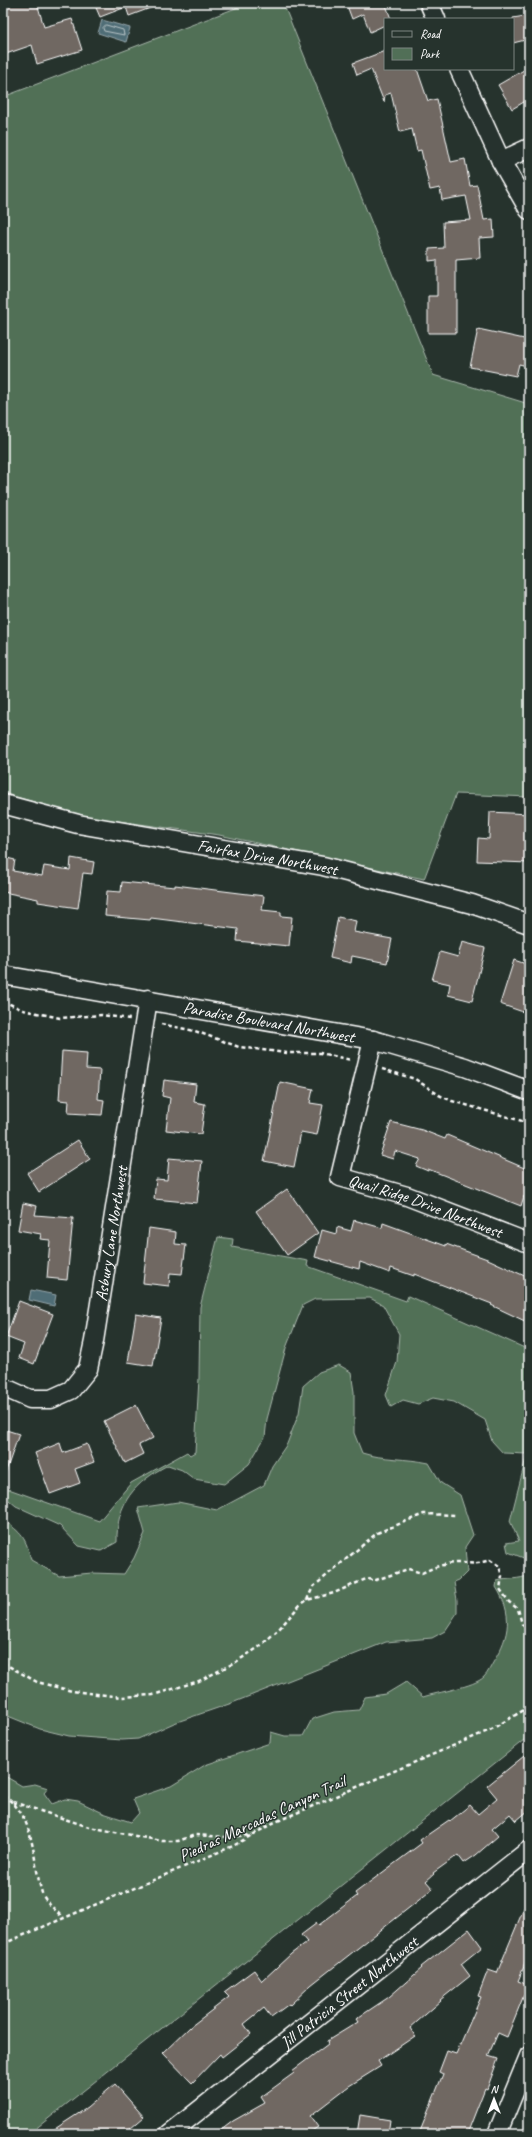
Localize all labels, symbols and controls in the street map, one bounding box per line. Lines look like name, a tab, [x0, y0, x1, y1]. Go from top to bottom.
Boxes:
legend	[384, 18, 514, 70]
text: Road	[420, 26, 442, 42]
text: Park	[420, 46, 441, 62]
street label: Fairfax Drive Northwest	[196, 835, 342, 881]
street label: Paradise Boulevard Northwest	[182, 997, 358, 1048]
street label: Asbury Lane Northwest	[90, 1162, 133, 1302]
street label: Quail Ridge Drive Northwest	[346, 1170, 507, 1244]
street label: Piedras Marcadas Canyon Trail	[176, 1769, 352, 1866]
street label: Jill Patricia Street Northwest	[275, 1930, 424, 2054]
north arrow	[474, 2079, 514, 2119]
text: N	[491, 2082, 500, 2096]

